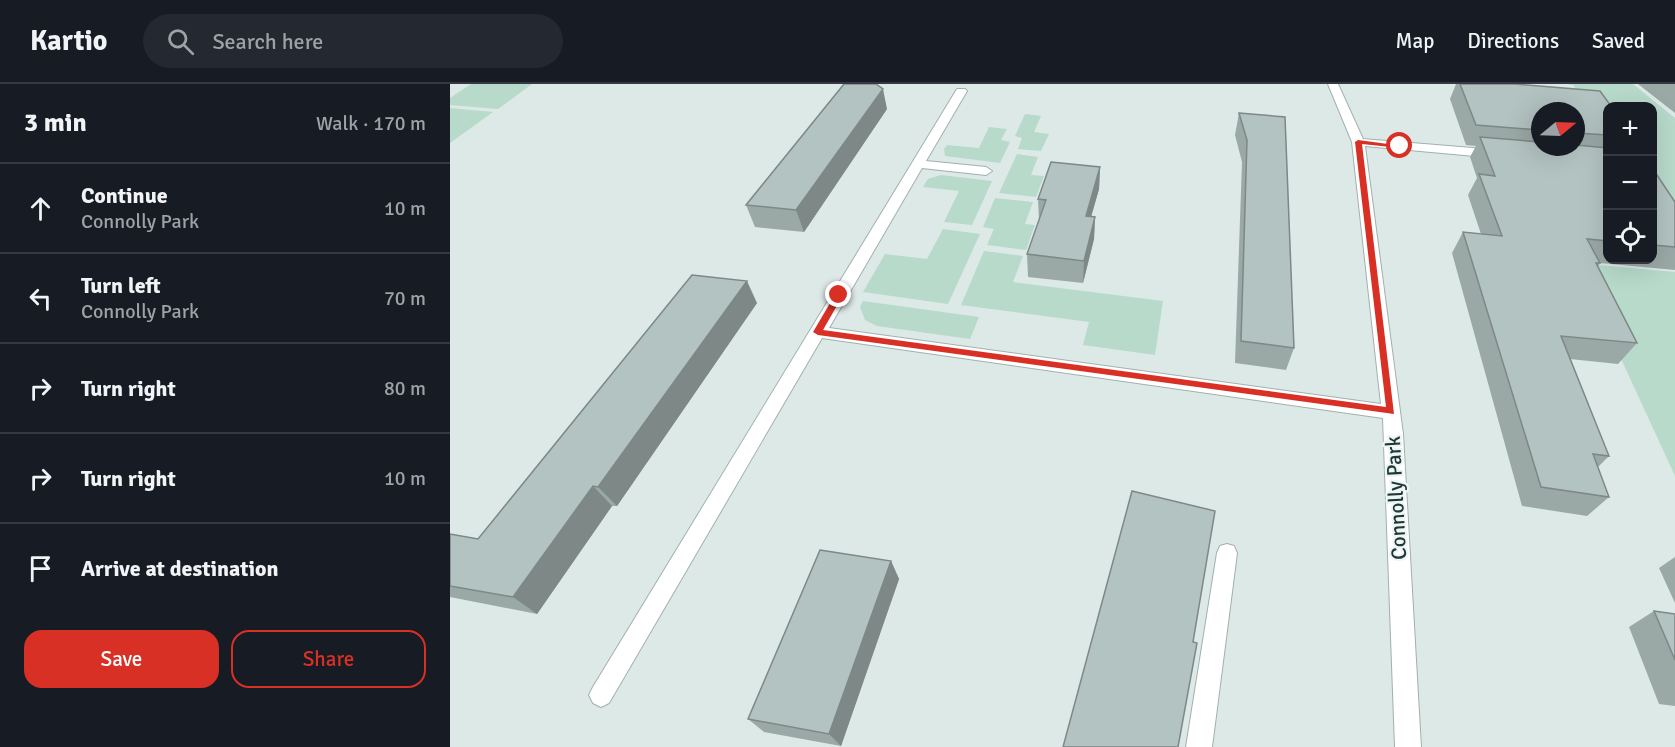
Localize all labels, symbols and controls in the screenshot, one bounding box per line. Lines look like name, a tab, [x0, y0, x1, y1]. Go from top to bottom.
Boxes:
search box	[143, 14, 563, 68]
text: Kartio	[30, 24, 107, 58]
icon: search	[164, 25, 197, 58]
text: Search here	[212, 28, 323, 55]
text: Map	[1396, 28, 1434, 54]
text: Directions	[1467, 28, 1559, 54]
text: Saved	[1592, 28, 1645, 54]
north arrow	[1531, 102, 1585, 156]
map controls	[1603, 102, 1657, 264]
button: +	[1603, 102, 1657, 156]
text: 3 min	[24, 107, 87, 139]
text: Walk · 170 m	[316, 111, 426, 136]
route start	[1386, 132, 1412, 158]
button: −	[1603, 156, 1657, 210]
text: Continue	[81, 182, 168, 209]
icon: ahead	[24, 192, 57, 225]
text: 10 m	[384, 196, 426, 221]
text: Connolly Park	[81, 209, 199, 234]
button: locate	[1603, 210, 1657, 264]
text: Turn left	[81, 272, 161, 299]
route end	[825, 281, 851, 307]
icon: left	[24, 282, 57, 315]
text: 70 m	[384, 286, 426, 311]
text: Connolly Park	[81, 299, 199, 324]
icon: right	[24, 372, 57, 405]
text: Turn right	[81, 375, 176, 402]
text: 80 m	[384, 376, 426, 401]
street label: Connolly Park	[1380, 435, 1412, 561]
icon: right	[24, 462, 57, 495]
text: Turn right	[81, 465, 176, 492]
text: 10 m	[384, 466, 426, 491]
icon: arrive	[24, 552, 57, 585]
text: Arrive at destination	[81, 555, 278, 582]
button: Save	[24, 630, 219, 688]
button: Share	[231, 630, 426, 688]

